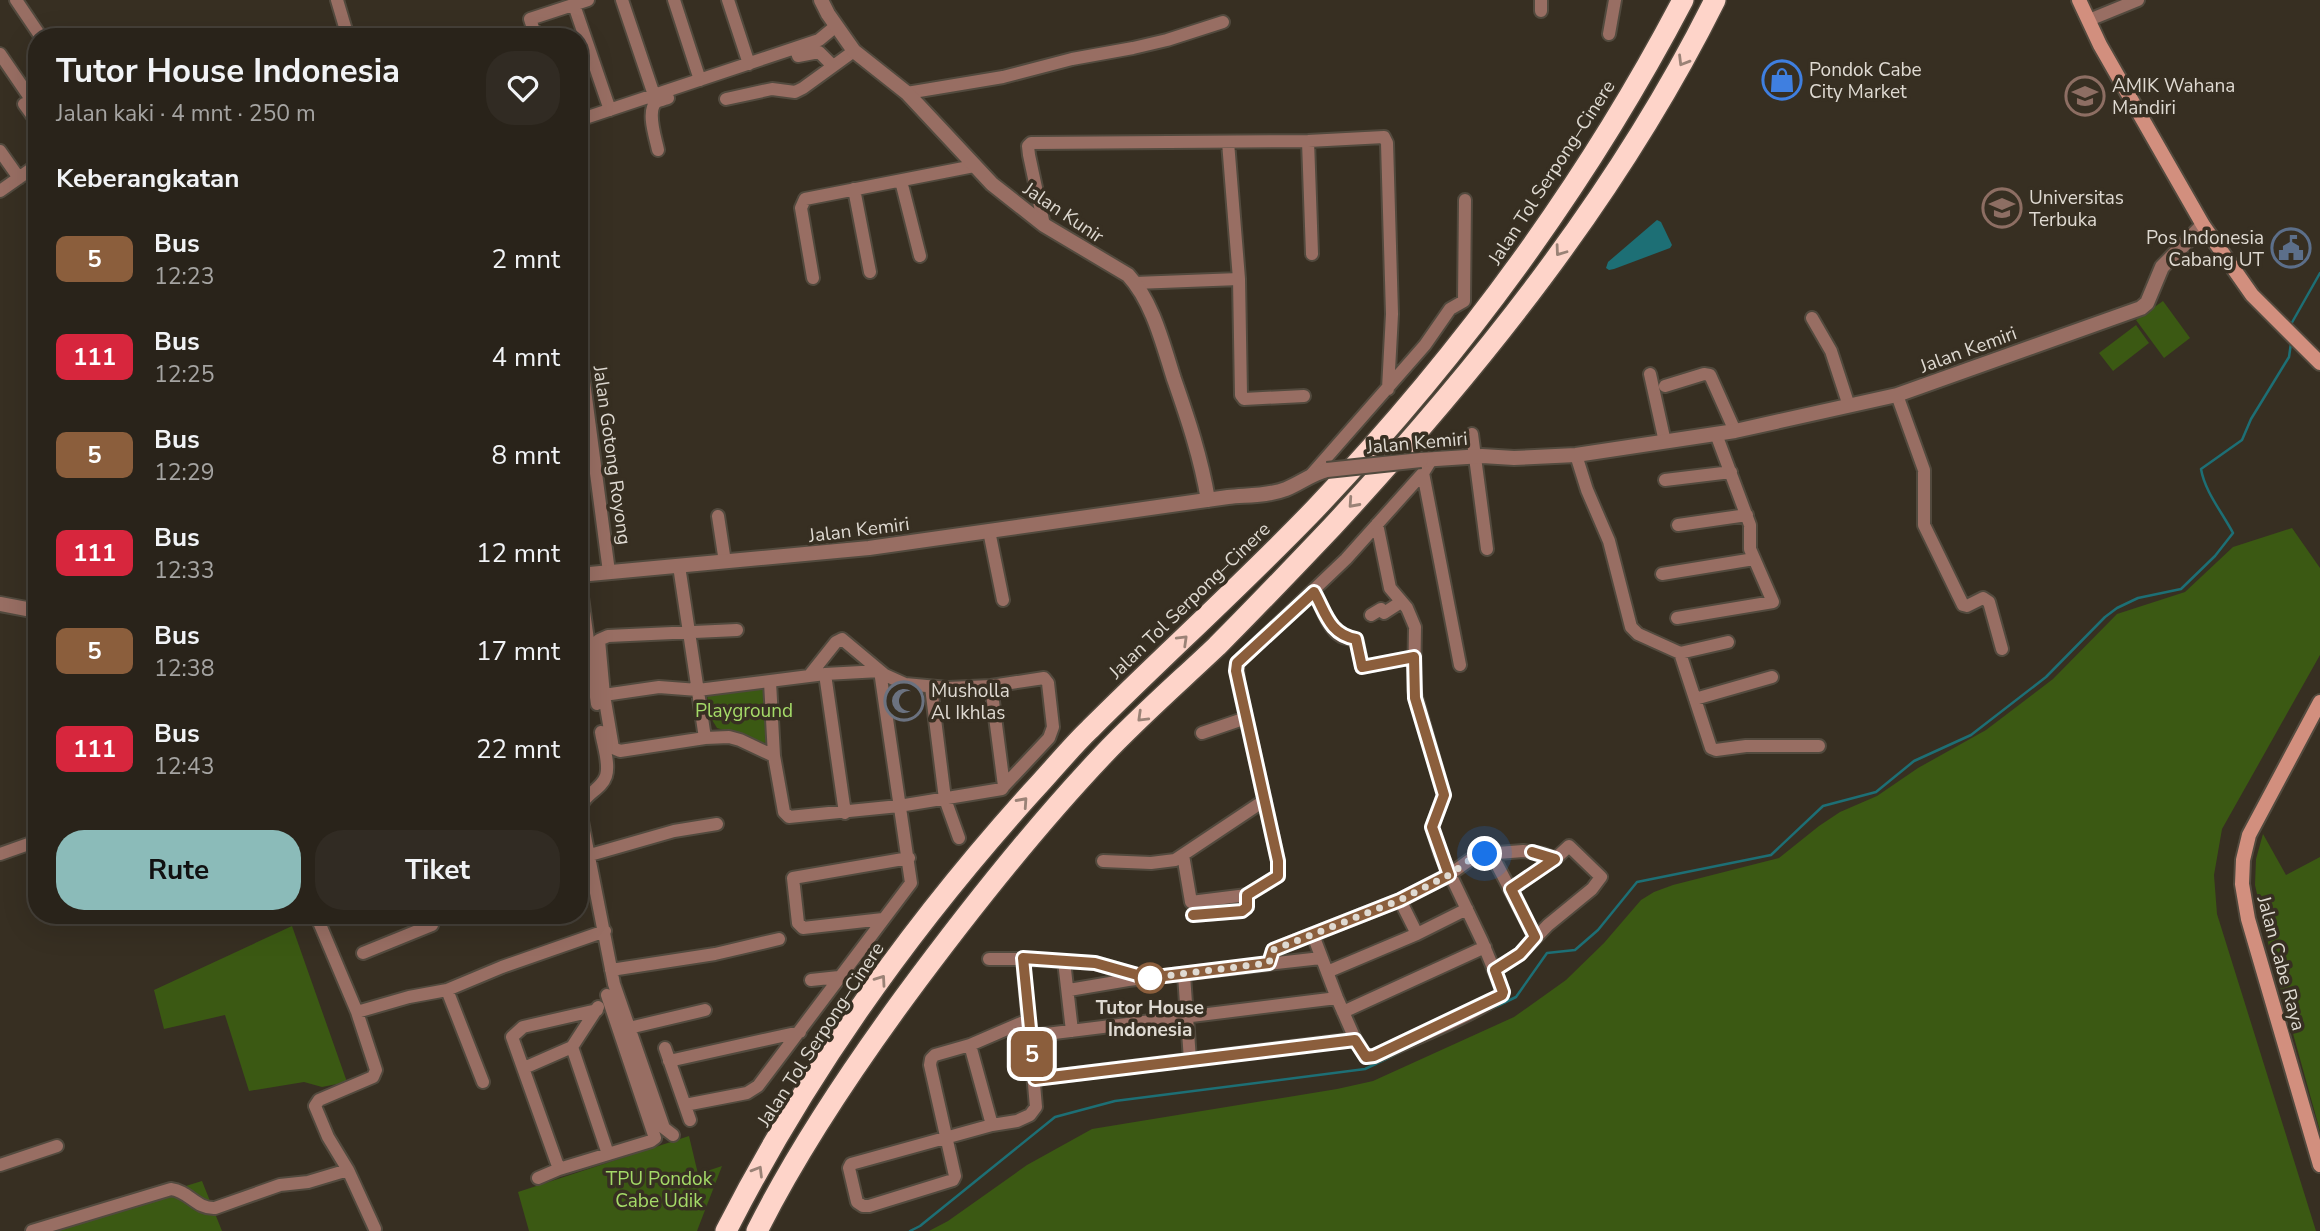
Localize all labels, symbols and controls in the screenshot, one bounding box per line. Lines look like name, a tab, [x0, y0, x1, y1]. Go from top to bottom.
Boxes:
text: Tutor House Indonesia	[56, 49, 400, 94]
button: heart	[486, 51, 560, 125]
one-way arrow	[1679, 53, 1692, 66]
place label: Pondok Cabe City Market	[1809, 57, 1922, 105]
shop icon: Pondok Cabe City Market	[1761, 59, 1803, 101]
place label: AMIK Wahana Mandiri	[2112, 73, 2235, 121]
street label: Jalan Tol Serpong–Cinere	[1482, 75, 1621, 271]
school or university icon: AMIK Wahana Mandiri	[2064, 75, 2106, 117]
text: Jalan kaki · 4 mnt · 250 m	[56, 98, 316, 129]
text: Keberangkatan	[56, 161, 239, 196]
street label: Jalan Kunir	[1017, 176, 1109, 249]
place label: Universitas Terbuka	[2029, 185, 2124, 233]
school or university icon: Universitas Terbuka	[1981, 187, 2023, 229]
place label: Pos Indonesia Cabang UT	[2146, 225, 2265, 273]
text: Bus	[154, 226, 200, 261]
public building icon: Pos Indonesia Cabang UT	[2270, 227, 2312, 269]
text: 2 mnt	[492, 242, 560, 277]
text: 5	[87, 243, 102, 275]
one-way arrow	[1556, 244, 1568, 256]
text: 12:23	[154, 261, 214, 292]
street label: Jalan Kemiri	[1915, 320, 2020, 380]
text: Bus	[154, 324, 200, 359]
text: 4 mnt	[492, 340, 560, 375]
text: 111	[73, 341, 116, 373]
text: 12:25	[154, 359, 214, 390]
street label: Jalan Gotong Royong	[586, 363, 637, 546]
text: Bus	[154, 422, 200, 457]
street label: Jalan Kemiri	[1365, 426, 1469, 460]
text: 8 mnt	[492, 438, 560, 473]
text: 5	[87, 439, 102, 471]
text: 12:29	[154, 457, 214, 488]
one-way arrow	[1349, 494, 1361, 507]
street label: Jalan Kemiri	[806, 511, 911, 549]
street label: Jalan Tol Serpong–Cinere	[1103, 517, 1276, 686]
text: Bus	[154, 520, 200, 555]
text: 12 mnt	[476, 536, 560, 571]
text: 111	[73, 537, 116, 569]
text: 12:33	[154, 555, 214, 586]
text: Bus	[154, 618, 200, 653]
text: 17 mnt	[476, 634, 560, 669]
text: 5	[87, 635, 102, 667]
one-way arrow	[1174, 636, 1187, 649]
text: 12:38	[154, 653, 214, 684]
place label: Musholla Al Ikhlas	[931, 678, 1010, 726]
mosque icon: Musholla Al Ikhlas	[883, 680, 925, 722]
park label: Playground	[695, 698, 793, 724]
one-way arrow	[1137, 709, 1150, 722]
text: Bus	[154, 716, 200, 751]
text: 22 mnt	[476, 732, 560, 767]
text: 111	[73, 733, 116, 765]
text: 12:43	[154, 751, 214, 782]
one-way arrow	[1015, 797, 1027, 810]
button: Rute	[56, 830, 301, 910]
button: Tiket	[315, 830, 560, 910]
your location	[1467, 836, 1502, 871]
street label: Jalan Cabe Raya	[2250, 892, 2312, 1034]
street label: Jalan Tol Serpong–Cinere	[751, 937, 890, 1133]
marker: Tutor House Indonesia	[1135, 963, 1165, 993]
one-way arrow	[873, 975, 885, 988]
place label: Tutor House Indonesia	[1096, 995, 1204, 1043]
line badge: 5	[1009, 1031, 1055, 1077]
text: 5	[1025, 1038, 1039, 1070]
one-way arrow	[750, 1165, 763, 1178]
park label: TPU Pondok Cabe Udik	[606, 1166, 713, 1214]

